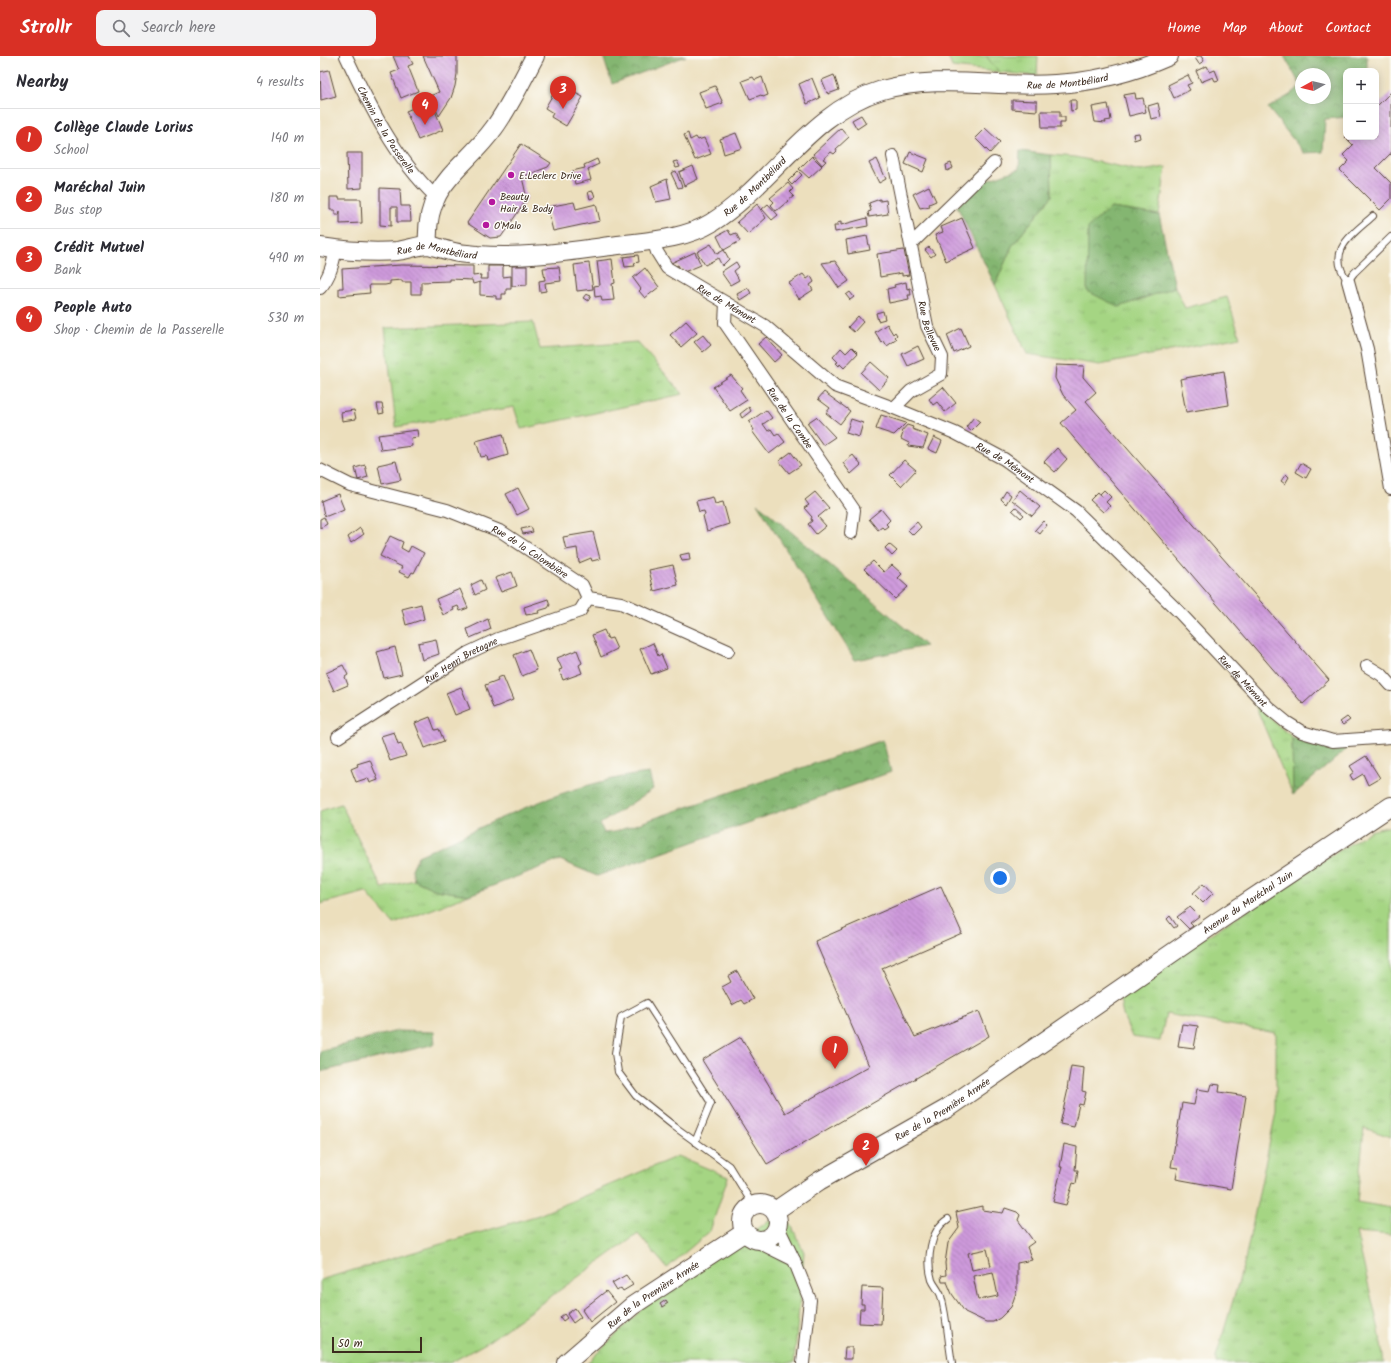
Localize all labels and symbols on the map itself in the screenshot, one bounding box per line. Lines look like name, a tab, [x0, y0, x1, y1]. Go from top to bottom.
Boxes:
north arrow	[1295, 68, 1331, 104]
street label: Rue de Montbéliard	[1027, 69, 1111, 94]
pin: 3	[550, 76, 576, 109]
street label: Chemin de la Passerelle	[352, 83, 419, 178]
pin: 4	[412, 92, 438, 125]
street label: Rue de Montbéliard	[720, 153, 791, 221]
place label: E.Leclerc Drive	[519, 168, 582, 184]
marker: E.Leclerc Drive	[506, 170, 516, 180]
place label: Beauty Hair & Body	[500, 189, 553, 217]
marker: Beauty Hair & Body	[487, 197, 497, 207]
place label: O'Malo	[494, 218, 522, 234]
marker: O'Malo	[481, 220, 491, 230]
street label: Rue de Montbéliard	[396, 238, 479, 264]
street label: Rue de Mémont	[694, 280, 759, 328]
street label: Rue Bellevue	[913, 299, 945, 355]
street label: Rue de la Combe	[762, 384, 817, 453]
street label: Rue de Mémont	[973, 439, 1038, 488]
street label: Rue de la Colombière	[489, 522, 572, 583]
street label: Rue Henri Bretagne	[421, 633, 501, 688]
street label: Rue de Mémont	[1214, 651, 1271, 711]
street label: Avenue du Maréchal Juin	[1200, 867, 1296, 939]
your location	[990, 868, 1010, 888]
pin: 1	[822, 1036, 848, 1069]
street label: Rue de la Première Armée	[892, 1074, 994, 1146]
pin: 2	[853, 1133, 879, 1166]
street label: Rue de la Première Armée	[604, 1257, 703, 1333]
scale bar	[332, 1335, 422, 1354]

